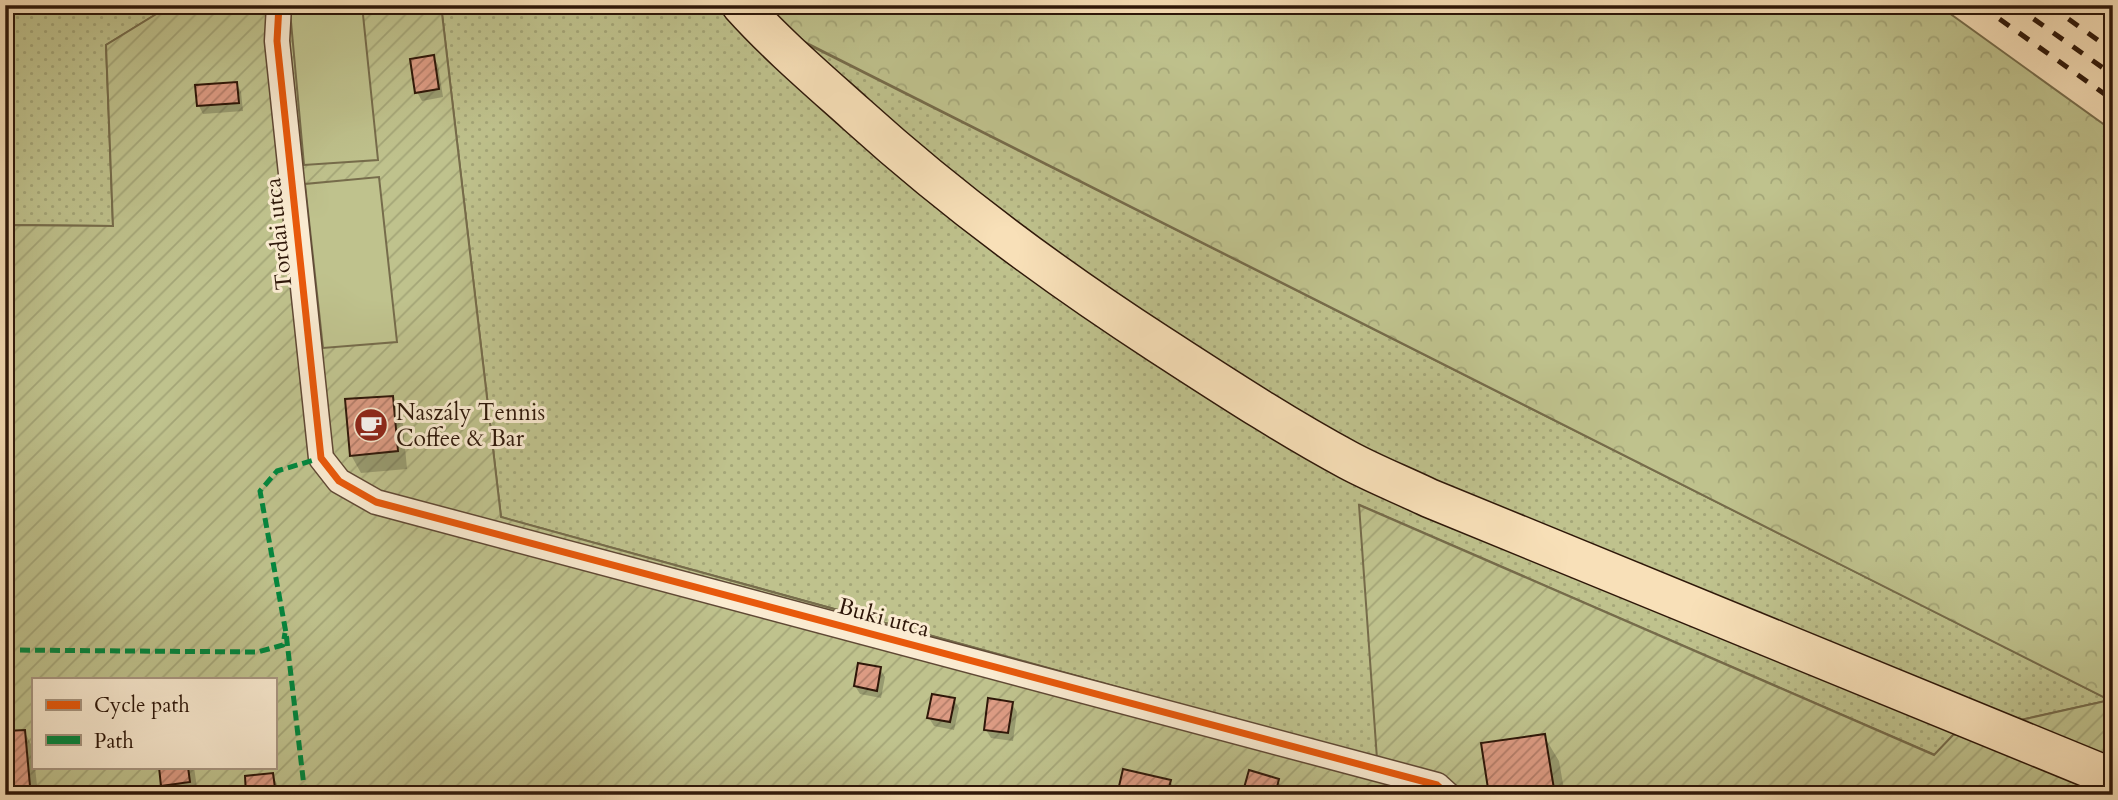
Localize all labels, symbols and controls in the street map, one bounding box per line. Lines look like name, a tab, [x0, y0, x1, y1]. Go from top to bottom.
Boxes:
street label: Tordai utca	[257, 176, 300, 292]
place label: Naszály Tennis Coffee & Bar	[396, 397, 545, 454]
cafe icon: Naszály Tennis Coffee & Bar	[352, 406, 390, 444]
street label: Buki utca	[835, 590, 933, 645]
legend	[32, 678, 276, 768]
text: Cycle path	[94, 691, 190, 720]
text: Path	[94, 727, 134, 756]

